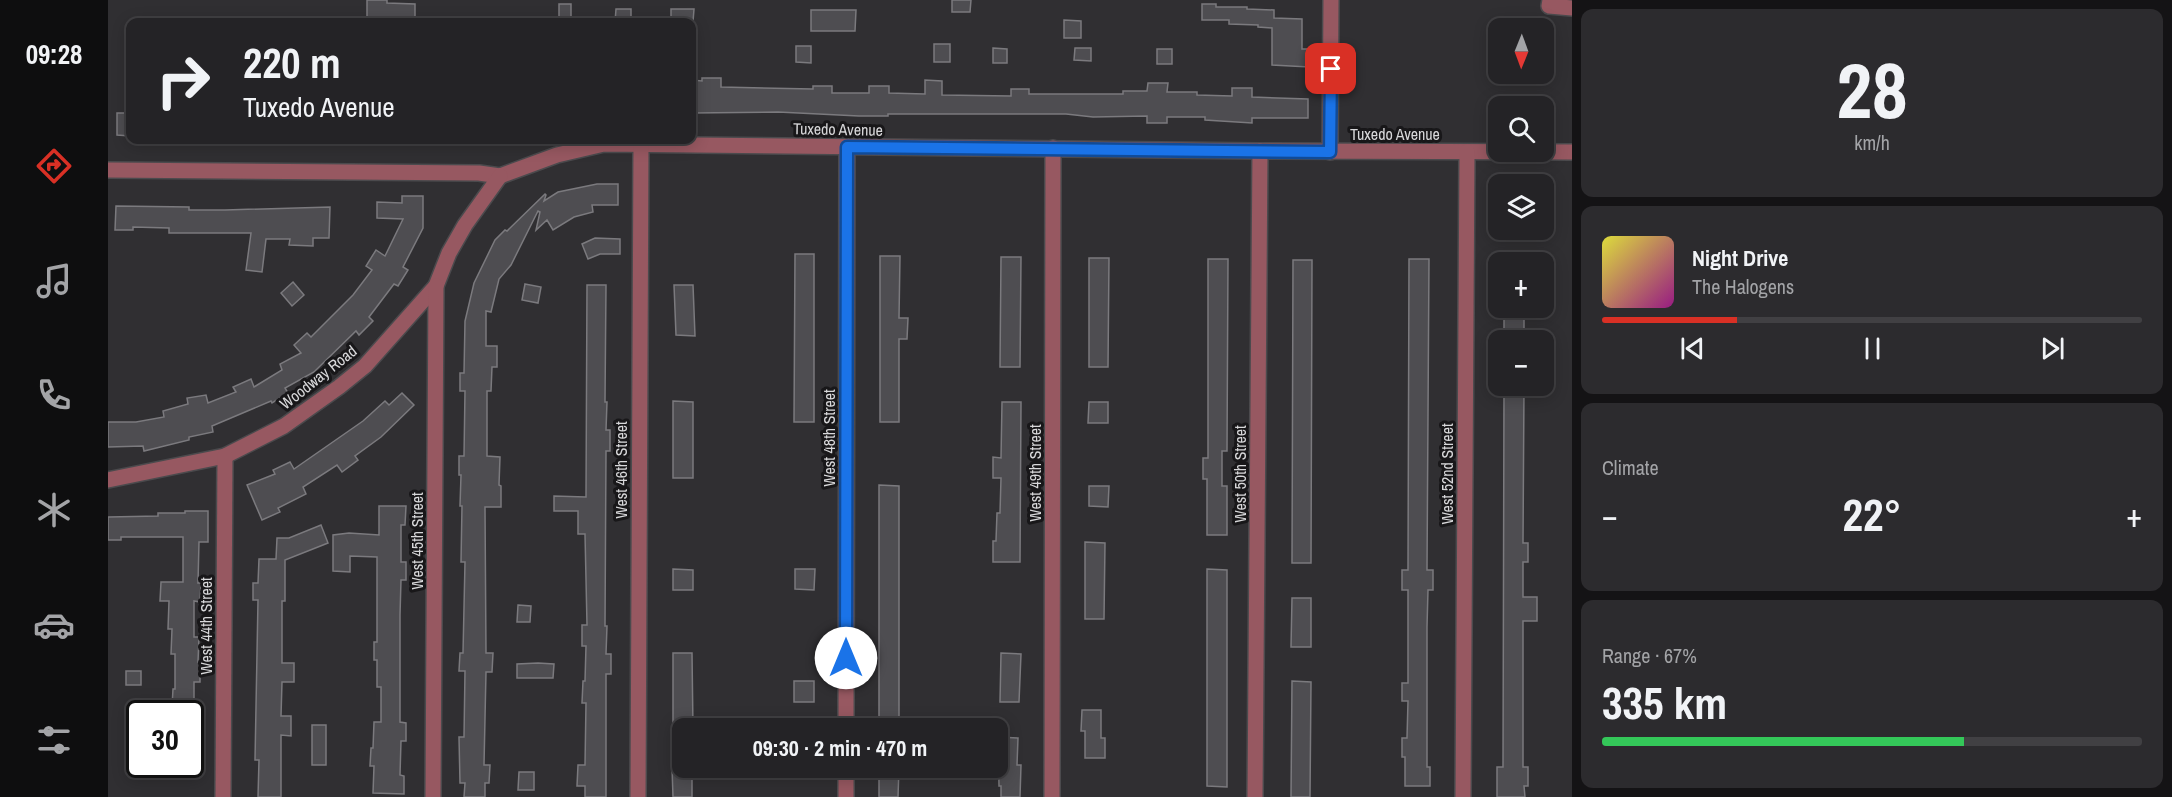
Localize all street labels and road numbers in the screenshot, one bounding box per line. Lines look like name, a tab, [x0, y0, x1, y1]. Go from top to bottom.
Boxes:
street label: Tuxedo Avenue	[793, 117, 883, 141]
street label: Tuxedo Avenue	[1350, 123, 1440, 145]
street label: Woodway Road	[275, 340, 361, 414]
street label: West 48th Street	[818, 389, 840, 487]
street label: West 46th Street	[610, 421, 632, 519]
street label: West 52nd Street	[1436, 423, 1458, 525]
street label: West 49th Street	[1024, 424, 1046, 522]
street label: West 50th Street	[1229, 425, 1251, 523]
street label: West 45th Street	[406, 492, 428, 590]
street label: West 44th Street	[195, 577, 217, 675]

